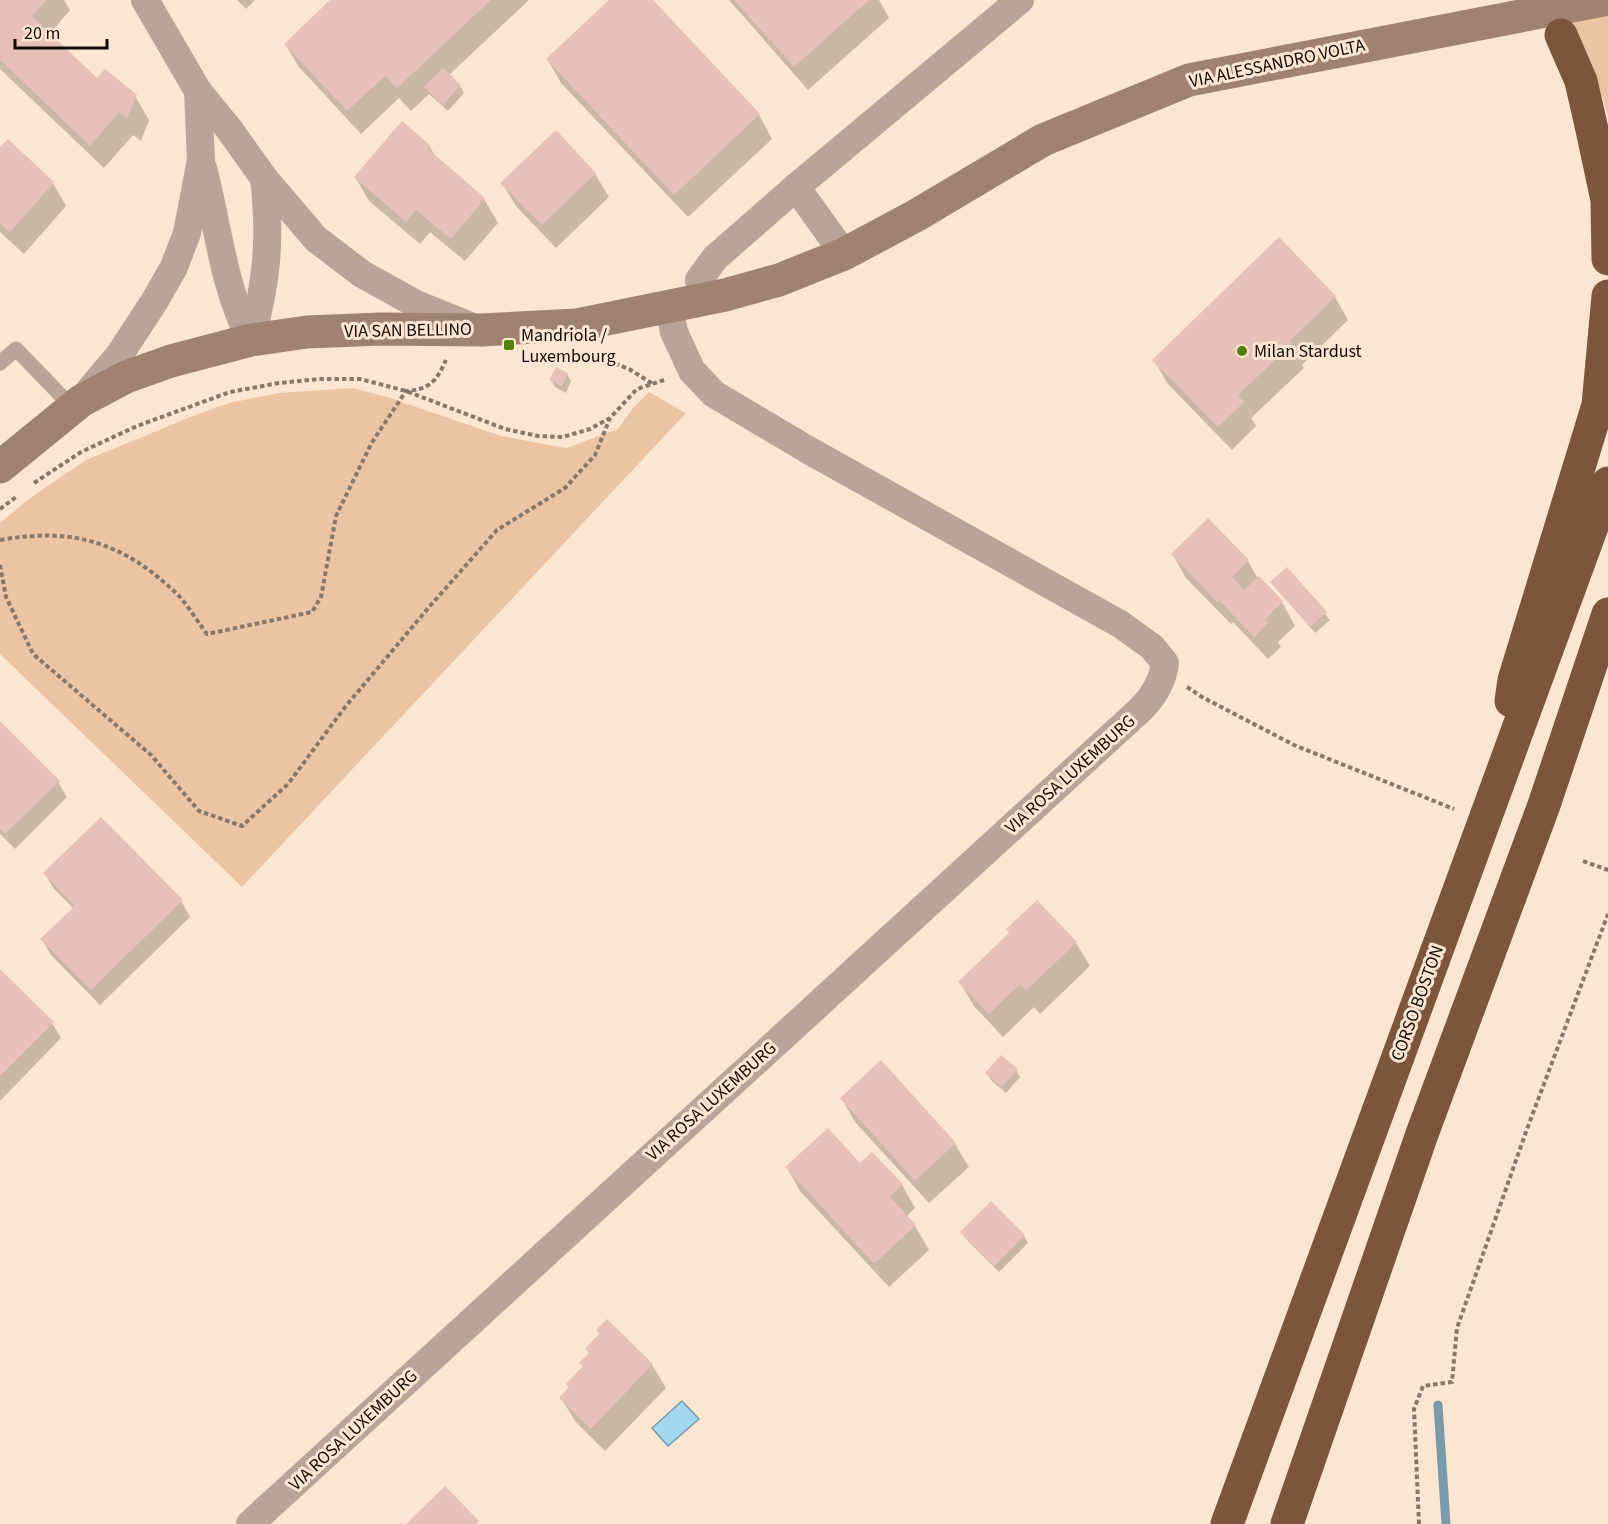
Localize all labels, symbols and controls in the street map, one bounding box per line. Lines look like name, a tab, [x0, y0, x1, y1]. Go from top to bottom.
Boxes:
scale bar	[15, 12, 106, 50]
text: 20 m	[24, 21, 60, 46]
street label: VIA ALESSANDRO VOLTA	[1187, 33, 1367, 94]
street label: VIA SAN BELLINO	[344, 317, 472, 344]
place label: Mandriola / Luxembourg	[521, 323, 616, 369]
marker: Mandriola / Luxembourg	[502, 338, 516, 352]
place label: Milan Stardust	[1254, 339, 1362, 364]
marker: Milan Stardust	[1235, 344, 1249, 358]
street label: VIA ROSA LUXEMBURG	[1000, 709, 1141, 840]
street label: CORSO BOSTON	[1385, 942, 1450, 1065]
street label: VIA ROSA LUXEMBURG	[641, 1036, 782, 1167]
street label: VIA ROSA LUXEMBURG	[284, 1364, 423, 1497]

